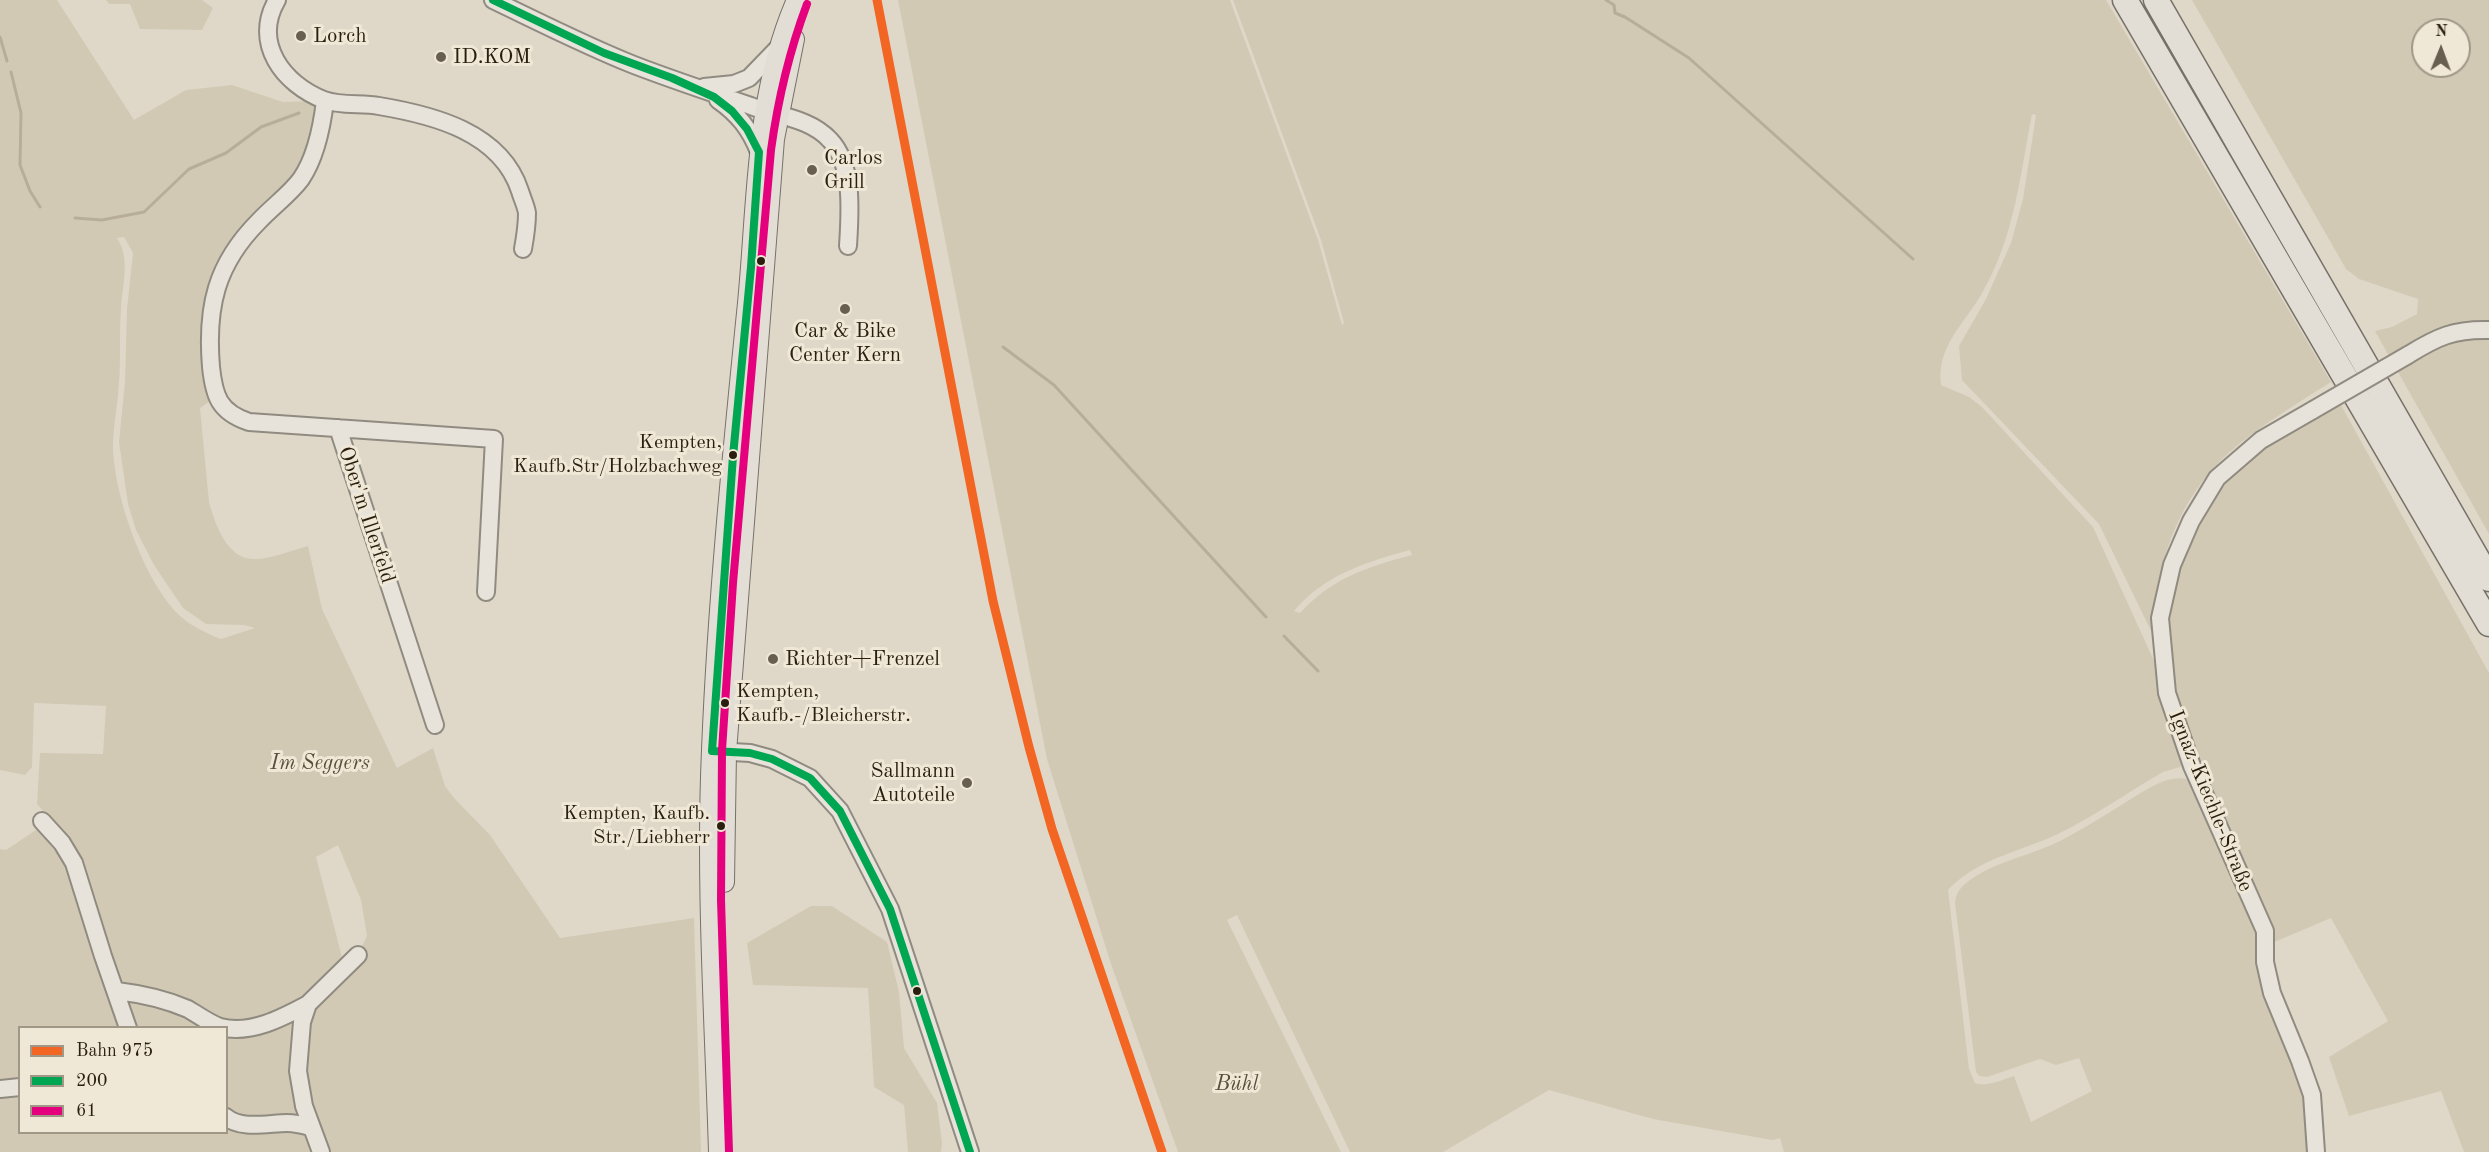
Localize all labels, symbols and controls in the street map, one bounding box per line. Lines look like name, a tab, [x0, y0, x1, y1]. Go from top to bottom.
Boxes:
north arrow	[2411, 18, 2471, 78]
place label: Lorch	[313, 23, 367, 49]
text: N	[2435, 24, 2448, 40]
marker: Lorch	[294, 29, 308, 43]
place label: ID.KOM	[453, 44, 531, 70]
marker: ID.KOM	[434, 50, 448, 64]
place label: Carlos Grill	[824, 145, 882, 195]
marker: Carlos Grill	[805, 163, 819, 177]
unlabelled marker	[755, 255, 767, 267]
marker: Car & Bike Center Kern	[838, 302, 852, 316]
place label: Car & Bike Center Kern	[789, 318, 901, 368]
place label: Kempten, Kaufb.Str/Holzbachweg	[513, 431, 722, 478]
street label: Ober'm Illerfeld	[332, 443, 400, 587]
marker: Kempten, Kaufb.Str/Holzbachweg	[727, 449, 739, 461]
place label: Richter+Frenzel	[785, 646, 940, 672]
marker: Richter+Frenzel	[766, 652, 780, 666]
place label: Kempten, Kaufb.-/Bleicherstr.	[736, 680, 911, 727]
marker: Kempten, Kaufb.-/Bleicherstr.	[719, 697, 731, 709]
street label: Ignaz-Kiechle-Straße	[2162, 707, 2258, 895]
park label: Im Seggers	[270, 750, 370, 776]
place label: Sallmann Autoteile	[871, 758, 955, 808]
marker: Sallmann Autoteile	[960, 776, 974, 790]
place label: Kempten, Kaufb. Str./Liebherr	[563, 802, 710, 849]
marker: Kempten, Kaufb. Str./Liebherr	[715, 820, 727, 832]
unlabelled marker	[911, 985, 923, 997]
legend	[18, 1026, 228, 1134]
text: Bahn 975	[76, 1042, 153, 1060]
park label: Bühl	[1215, 1071, 1259, 1097]
text: 200	[76, 1072, 107, 1090]
text: 61	[76, 1102, 97, 1120]

